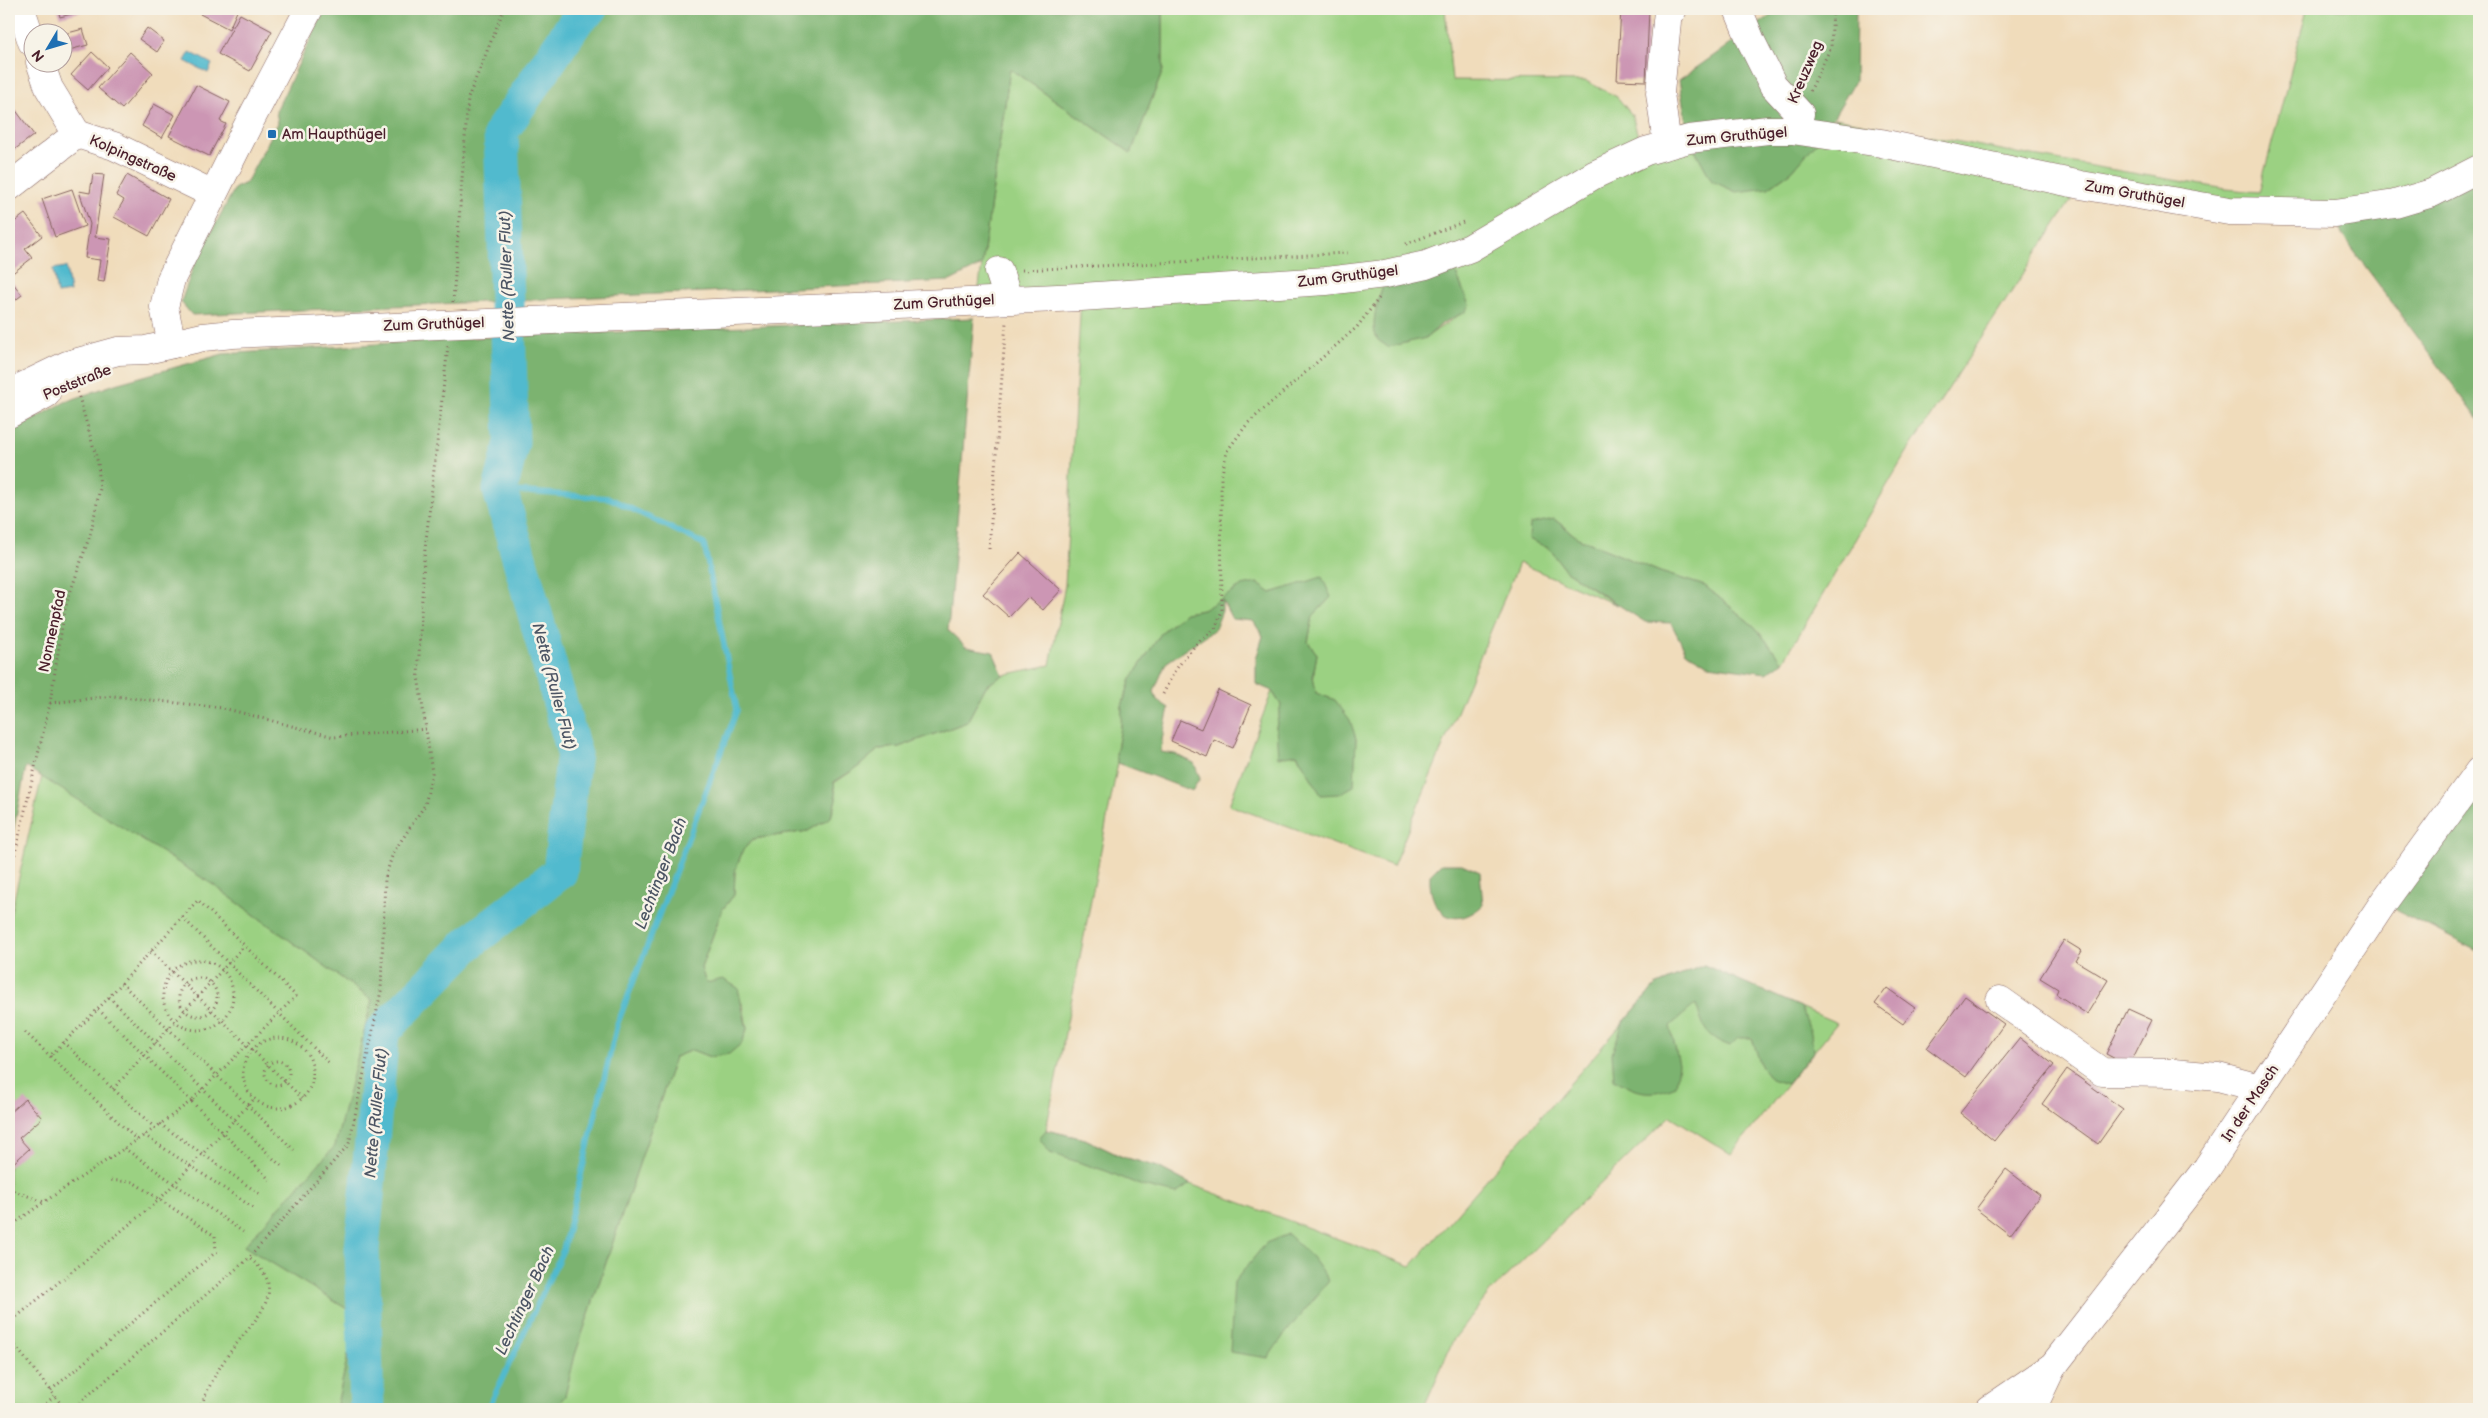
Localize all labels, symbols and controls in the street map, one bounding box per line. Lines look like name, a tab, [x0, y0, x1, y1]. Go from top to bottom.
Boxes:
north arrow	[22, 22, 72, 72]
street label: Kreuzweg	[1784, 38, 1827, 107]
text: N	[28, 46, 48, 65]
street label: Zum Gruthügel	[1685, 123, 1788, 150]
place label: Am Haupthügel	[282, 125, 386, 144]
marker: Am Haupthügel	[266, 128, 278, 140]
street label: Kolpingstraße	[86, 131, 180, 186]
street label: Zum Gruthügel	[2083, 176, 2186, 213]
water label: Nette (Ruller Flut)	[496, 210, 519, 341]
street label: Zum Gruthügel	[1296, 261, 1399, 292]
street label: Zum Gruthügel	[892, 290, 995, 315]
street label: Zum Gruthügel	[382, 313, 485, 336]
street label: Poststraße	[40, 360, 114, 405]
street label: Nonnenpfad	[34, 588, 71, 674]
water label: Nette (Ruller Flut)	[528, 621, 580, 752]
water label: Lechtinger Bach	[631, 815, 691, 932]
water label: Nette (Ruller Flut)	[361, 1047, 392, 1179]
street label: In der Masch	[2218, 1061, 2283, 1146]
water label: Lechtinger Bach	[492, 1243, 559, 1358]

